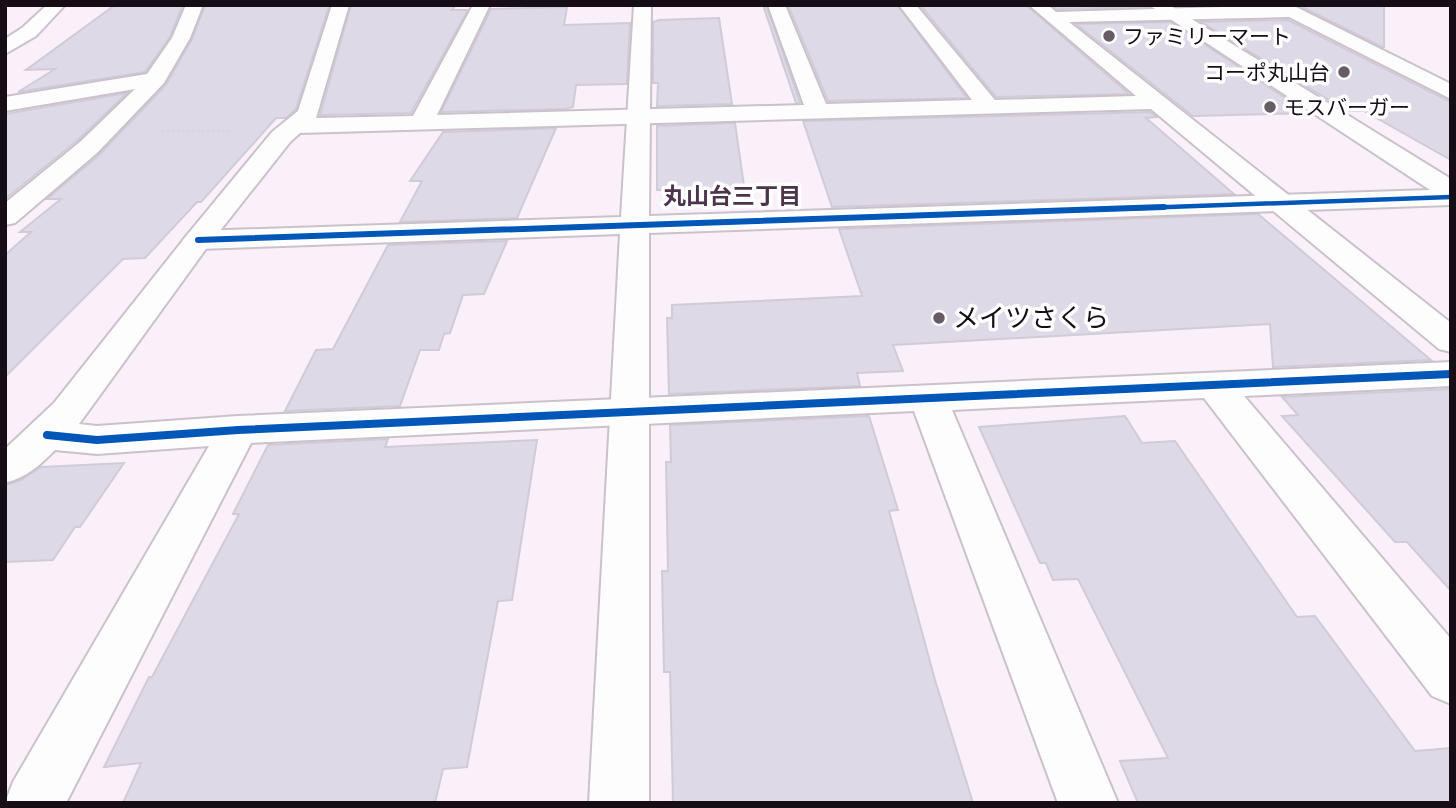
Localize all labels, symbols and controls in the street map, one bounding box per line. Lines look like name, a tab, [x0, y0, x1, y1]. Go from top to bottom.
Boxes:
place label: ファミリーマート	[1123, 24, 1291, 49]
marker: ファミリーマート	[1101, 28, 1117, 44]
place label: コーポ丸山台	[1204, 60, 1330, 85]
marker: コーポ丸山台	[1336, 64, 1352, 80]
place label: モスバーガー	[1284, 95, 1410, 120]
marker: モスバーガー	[1262, 99, 1278, 115]
district label: 丸山台三丁目	[663, 182, 801, 210]
place label: メイツさくら	[953, 302, 1109, 334]
marker: メイツさくら	[931, 310, 947, 326]

